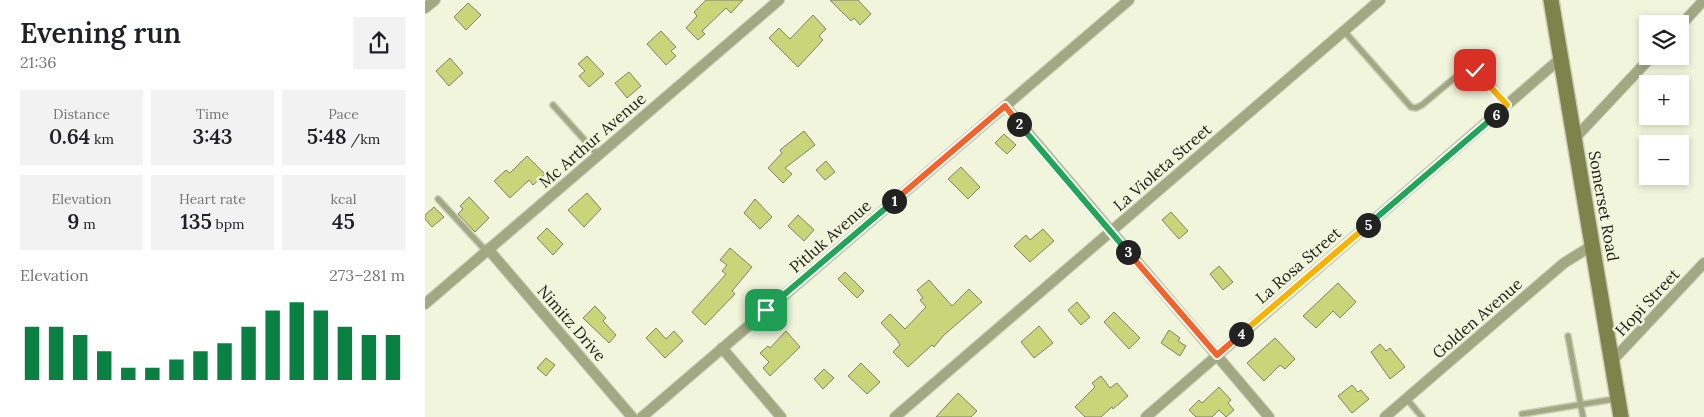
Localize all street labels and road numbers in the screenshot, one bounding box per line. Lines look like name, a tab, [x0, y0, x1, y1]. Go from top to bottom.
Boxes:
street label: Mc Arthur Avenue	[534, 88, 650, 192]
street label: La Violeta Street	[1109, 119, 1216, 215]
street label: Somerset Road	[1584, 149, 1624, 263]
street label: Pitluk Avenue	[785, 195, 875, 277]
street label: La Rosa Street	[1251, 222, 1345, 308]
street label: Hopi Street	[1611, 263, 1684, 340]
street label: Golden Avenue	[1428, 273, 1526, 362]
street label: Nimitz Drive	[534, 281, 611, 365]

